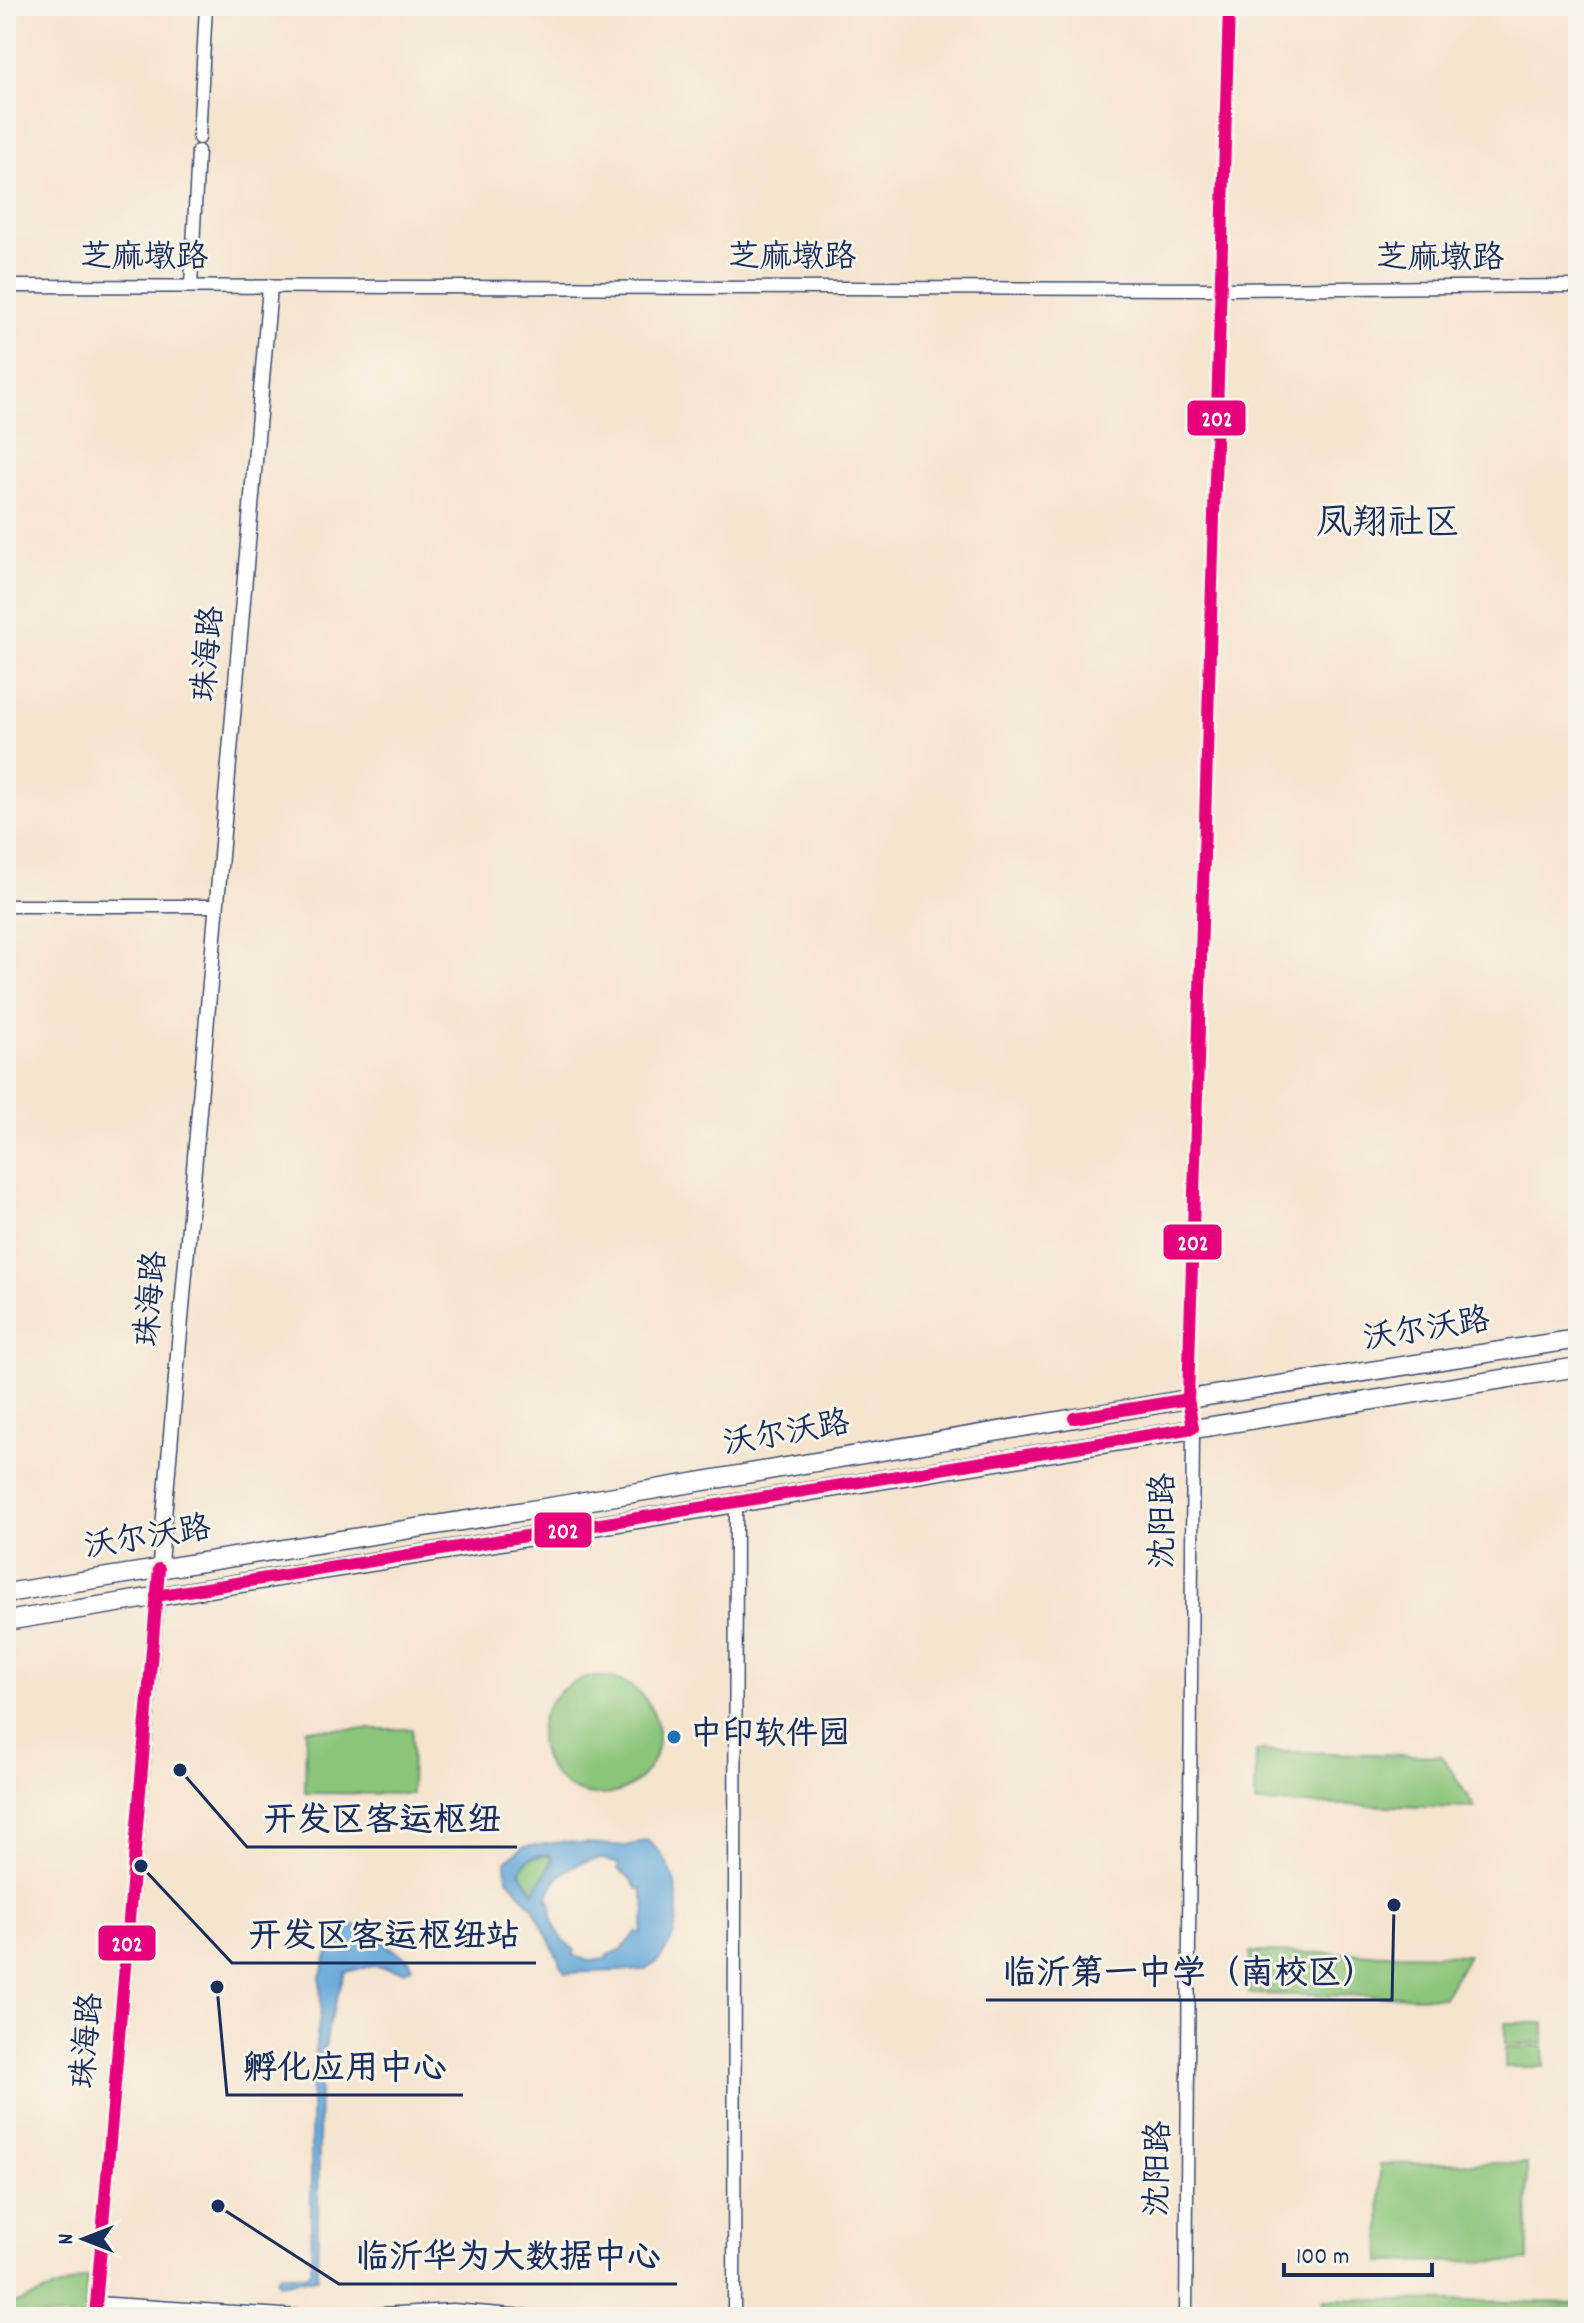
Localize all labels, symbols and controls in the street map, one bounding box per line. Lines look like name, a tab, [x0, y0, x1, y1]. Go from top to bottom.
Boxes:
street label: 芝麻墩路	[80, 237, 208, 283]
street label: 芝麻墩路	[728, 237, 856, 283]
street label: 芝麻墩路	[1376, 238, 1504, 284]
line badge: 202	[1186, 399, 1247, 437]
text: 202	[1201, 406, 1233, 437]
district label: 凤翔社区	[1316, 500, 1460, 552]
street label: 珠海路	[184, 604, 238, 704]
line badge: 202	[1162, 1223, 1223, 1261]
text: 202	[1177, 1230, 1209, 1261]
street label: 珠海路	[127, 1249, 181, 1349]
street label: 沃尔沃路	[1360, 1299, 1494, 1365]
street label: 沃尔沃路	[720, 1402, 854, 1470]
street label: 沈阳路	[1143, 1473, 1189, 1569]
street label: 沃尔沃路	[81, 1507, 215, 1573]
line badge: 202	[533, 1511, 593, 1549]
text: 202	[547, 1518, 579, 1549]
place label: 中印软件园	[690, 1714, 850, 1760]
marker: 中印软件园	[665, 1728, 683, 1746]
callout: 开发区客运枢纽	[247, 1789, 517, 1847]
text: 开发区客运枢纽	[263, 1799, 501, 1848]
callout: 开发区客运枢纽站	[232, 1905, 536, 1963]
text: 开发区客运枢纽站	[248, 1915, 520, 1964]
line badge: 202	[97, 1924, 157, 1962]
text: 202	[111, 1931, 143, 1962]
callout: 临沂第一中学（南校区）	[986, 1942, 1392, 2000]
text: 临沂第一中学（南校区）	[1002, 1952, 1376, 2001]
street label: 珠海路	[63, 1991, 117, 2091]
callout: 孵化应用中心	[227, 2037, 463, 2095]
text: 孵化应用中心	[243, 2047, 447, 2096]
street label: 沈阳路	[1137, 2121, 1185, 2217]
north arrow	[44, 2199, 124, 2279]
callout: 临沂华为大数据中心	[339, 2226, 677, 2284]
scale bar	[1284, 2227, 1432, 2277]
text: N	[52, 2233, 83, 2244]
text: 临沂华为大数据中心	[355, 2236, 661, 2285]
text: 100 m	[1296, 2241, 1349, 2275]

